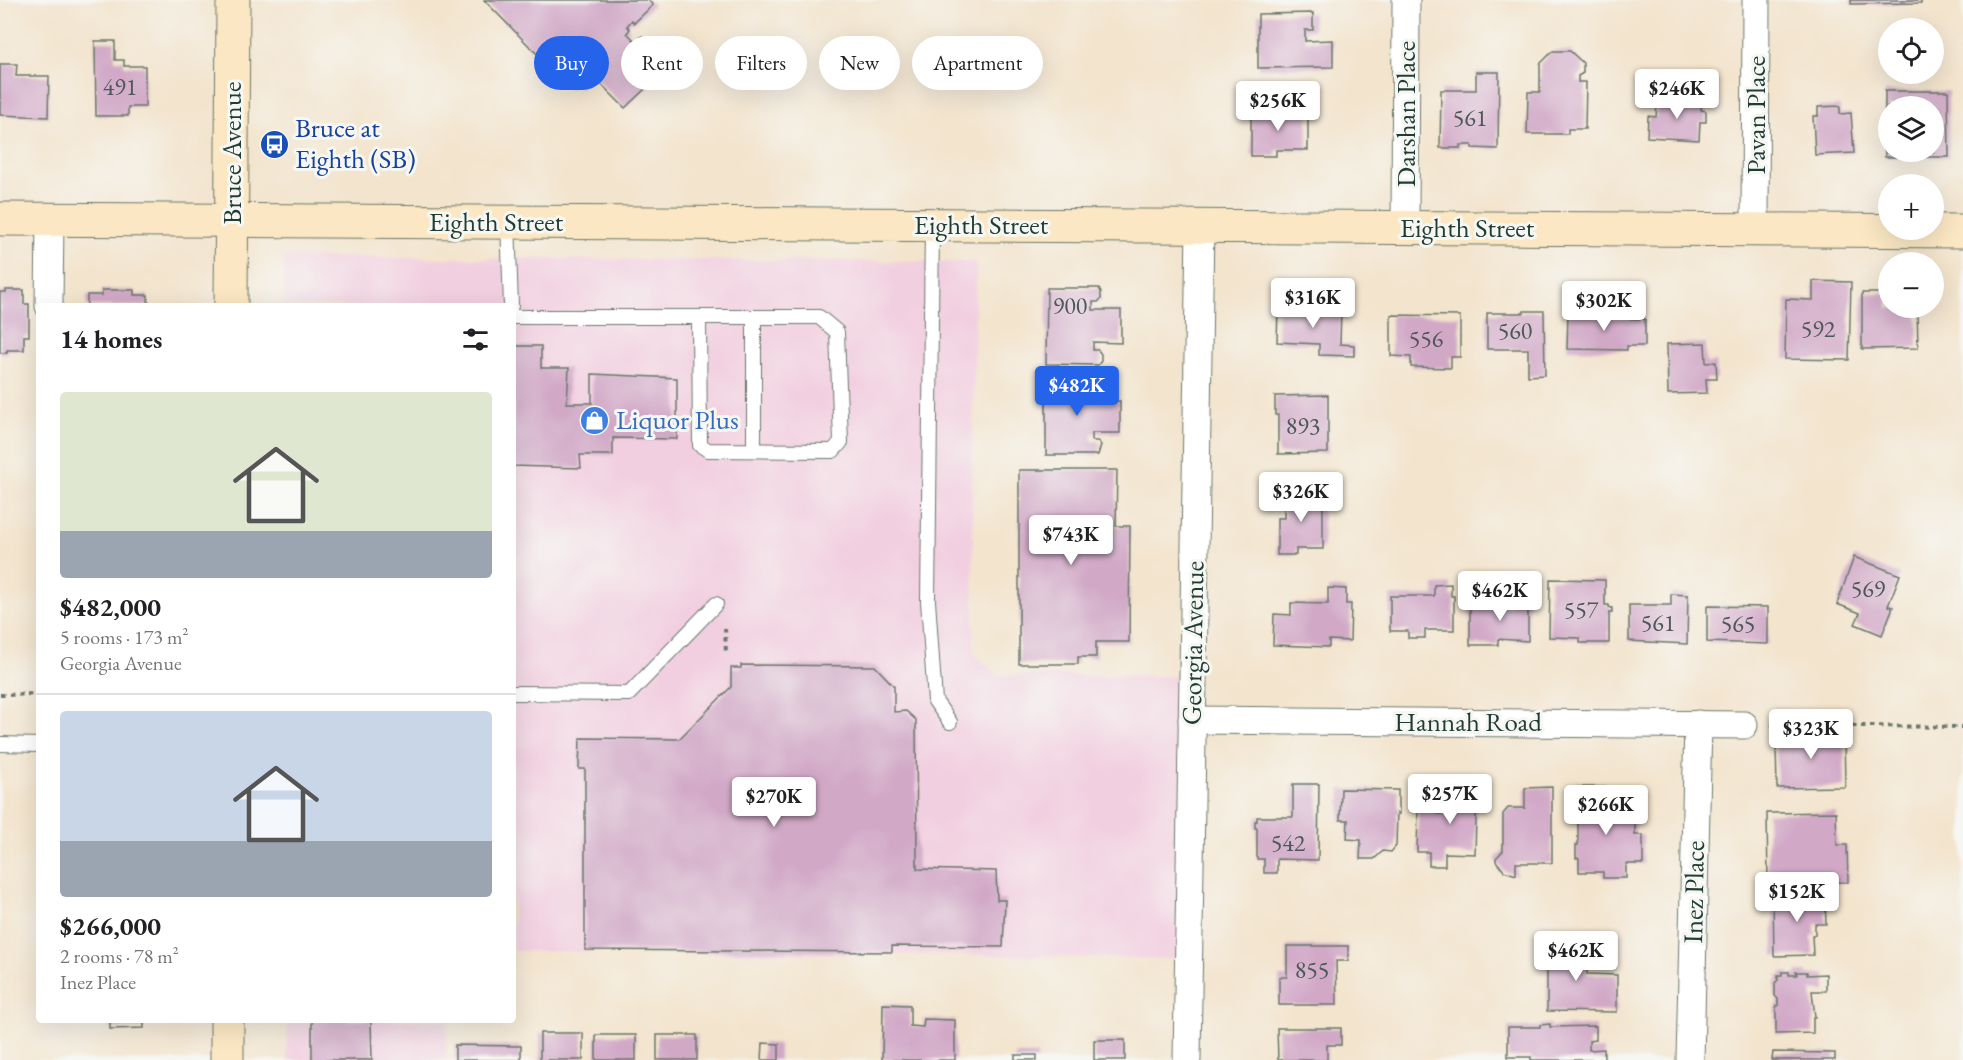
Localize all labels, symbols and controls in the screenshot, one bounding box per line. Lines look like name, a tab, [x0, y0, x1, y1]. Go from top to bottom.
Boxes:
map controls	[1878, 18, 1944, 318]
button: locate	[1878, 18, 1944, 84]
chip: Buy	[534, 36, 609, 90]
chip: Rent	[621, 36, 703, 90]
chip: Filters	[715, 36, 807, 90]
chip: New	[819, 36, 900, 90]
chip: Apartment	[912, 36, 1043, 90]
street label: Darshan Place	[1388, 41, 1423, 187]
street label: Pavan Place	[1738, 56, 1773, 174]
pin: $246K	[1635, 69, 1719, 120]
house number: 491	[103, 71, 137, 102]
text: $246K	[1649, 75, 1705, 101]
pin: $256K	[1236, 81, 1320, 132]
street label: Bruce Avenue	[214, 82, 249, 224]
text: $256K	[1250, 87, 1306, 113]
button: layers	[1878, 96, 1944, 162]
house number: 561	[1453, 102, 1487, 133]
place label: Bruce at Eighth (SB)	[295, 110, 416, 176]
bus stop icon: Bruce at Eighth (SB)	[258, 128, 290, 160]
button: +	[1878, 174, 1944, 240]
street label: Eighth Street	[429, 204, 564, 239]
street label: Eighth Street	[914, 207, 1049, 242]
street label: Eighth Street	[1400, 210, 1535, 245]
button: −	[1878, 252, 1944, 318]
pin: $316K	[1271, 278, 1355, 329]
pin: $302K	[1562, 281, 1646, 332]
text: $316K	[1285, 284, 1341, 310]
text: $302K	[1576, 287, 1632, 313]
house number: 900	[1053, 290, 1087, 321]
house number: 592	[1801, 313, 1836, 344]
house number: 560	[1498, 315, 1532, 346]
text: 14 homes	[60, 322, 162, 356]
icon: filters	[459, 323, 492, 356]
house number: 556	[1409, 323, 1443, 354]
pin: $482K	[1035, 366, 1119, 417]
text: $482K	[1049, 372, 1105, 398]
place label: Liquor Plus	[616, 402, 739, 437]
shop icon: Liquor Plus	[579, 404, 611, 436]
house number: 893	[1286, 410, 1320, 441]
icon: home	[222, 431, 330, 539]
pin: $326K	[1259, 472, 1343, 523]
text: $326K	[1273, 478, 1329, 504]
pin: $743K	[1029, 515, 1113, 566]
text: $743K	[1043, 521, 1099, 547]
street label: Georgia Avenue	[1174, 561, 1211, 725]
pin: $462K	[1458, 571, 1542, 622]
house number: 569	[1851, 573, 1886, 604]
text: $462K	[1472, 577, 1528, 603]
text: $482,000	[60, 590, 161, 624]
house number: 557	[1564, 594, 1599, 625]
house number: 561	[1641, 607, 1675, 638]
house number: 565	[1721, 608, 1755, 639]
text: 5 rooms · 173 m²	[60, 624, 188, 650]
text: Georgia Avenue	[60, 650, 182, 676]
street label: Hannah Road	[1394, 704, 1542, 739]
pin: $323K	[1769, 709, 1853, 760]
text: $323K	[1783, 715, 1839, 741]
icon: home	[222, 750, 330, 858]
pin: $257K	[1408, 774, 1492, 825]
pin: $270K	[732, 777, 816, 828]
text: $257K	[1422, 780, 1478, 806]
text: $270K	[746, 783, 802, 809]
pin: $266K	[1564, 785, 1648, 836]
text: $266K	[1578, 791, 1634, 817]
house number: 542	[1271, 827, 1306, 858]
street label: Inez Place	[1675, 840, 1712, 944]
pin: $152K	[1755, 872, 1839, 923]
text: $152K	[1769, 878, 1825, 904]
text: $266,000	[60, 909, 161, 943]
pin: $462K	[1534, 931, 1618, 982]
text: $462K	[1548, 937, 1604, 963]
text: 2 rooms · 78 m²	[60, 943, 179, 969]
house number: 855	[1295, 954, 1329, 985]
text: Inez Place	[60, 969, 136, 995]

